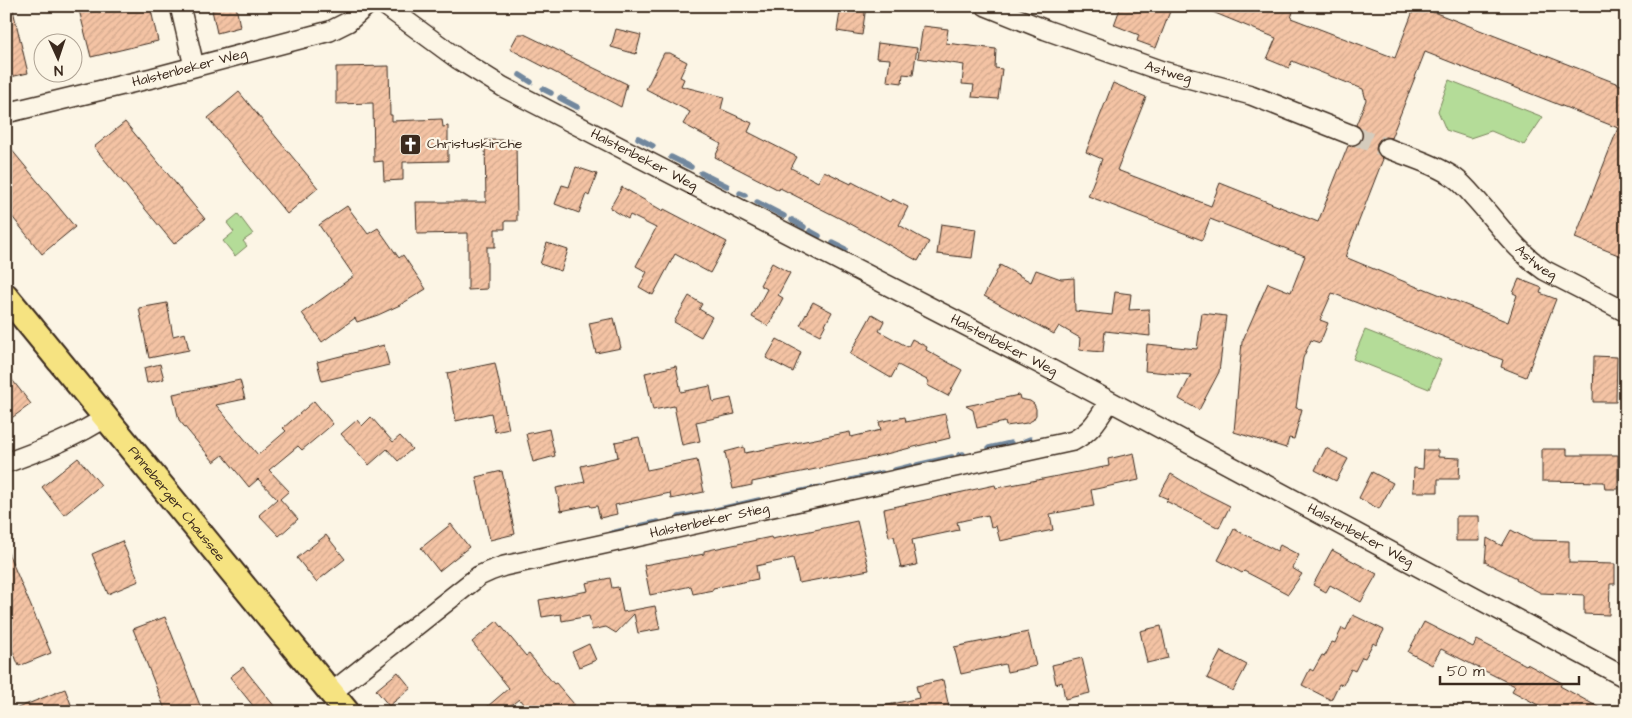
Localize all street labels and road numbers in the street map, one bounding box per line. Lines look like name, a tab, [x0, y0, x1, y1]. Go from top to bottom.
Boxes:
street label: Halstenbeker Weg	[130, 43, 249, 92]
street label: Astweg	[1142, 56, 1194, 89]
street label: Halstenbeker Weg	[587, 124, 701, 196]
street label: Astweg	[1511, 240, 1560, 285]
street label: Halstenbeker Weg	[947, 309, 1061, 381]
street label: Pinneberger Chaussee	[123, 442, 230, 566]
street label: Halstenbeker Stieg	[648, 498, 771, 544]
street label: Halstenbeker Weg	[1304, 499, 1417, 572]

